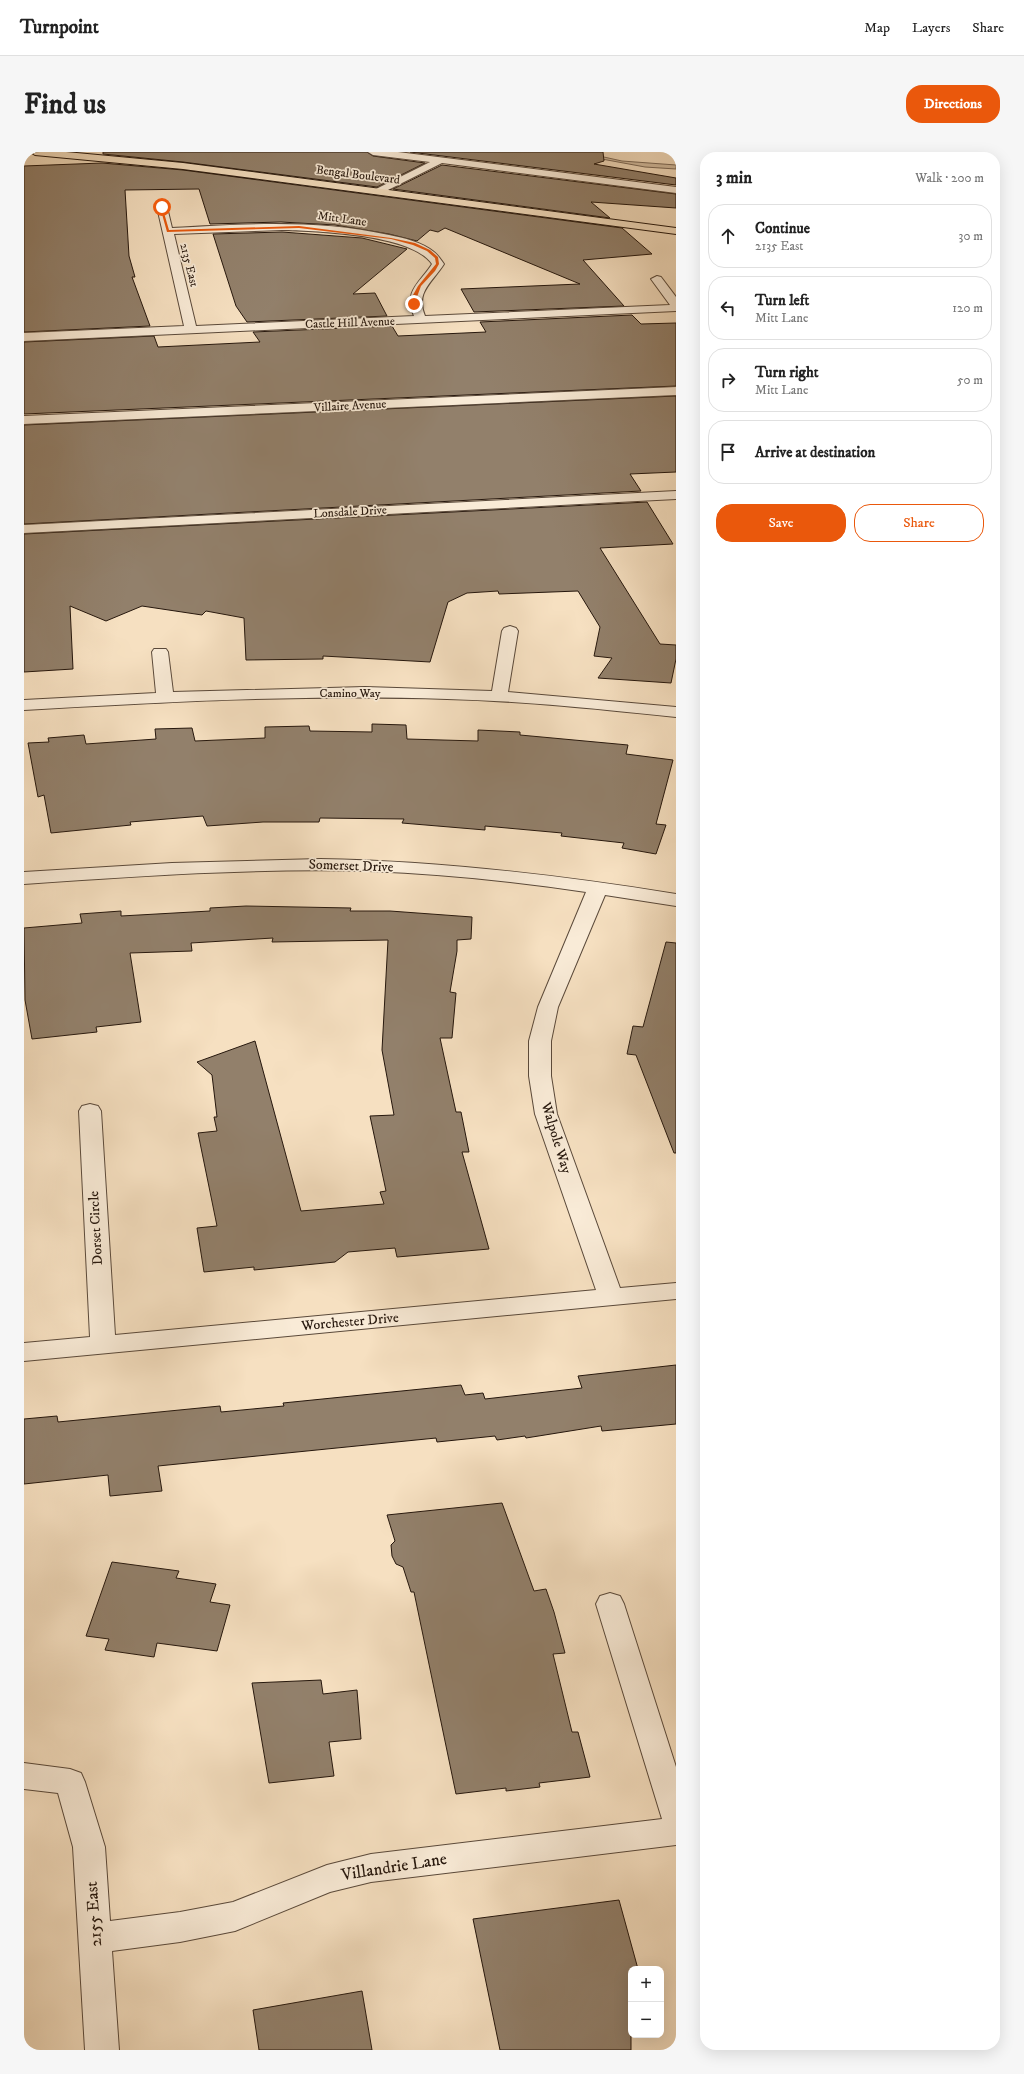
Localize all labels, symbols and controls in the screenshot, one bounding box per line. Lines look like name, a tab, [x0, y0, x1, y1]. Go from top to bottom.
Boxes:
text: Turnpoint	[20, 16, 99, 39]
text: Map	[864, 19, 890, 37]
text: Layers	[912, 19, 950, 37]
text: Share	[972, 19, 1004, 37]
button: Directions	[906, 85, 1000, 123]
text: Find us	[24, 87, 106, 122]
street label: Bengal Boulevard	[315, 162, 401, 188]
text: 3 min	[716, 167, 752, 189]
text: Walk · 200 m	[915, 170, 984, 186]
route start	[153, 198, 171, 216]
street label: Mitt Lane	[317, 208, 367, 230]
text: Continue	[755, 219, 810, 238]
icon: ahead	[717, 225, 739, 247]
text: 30 m	[959, 228, 983, 244]
text: 2135 East	[755, 238, 804, 254]
street label: 2135 East	[176, 241, 202, 289]
text: Turn left	[755, 291, 809, 310]
route end	[405, 295, 423, 313]
icon: left	[717, 297, 739, 319]
text: 120 m	[952, 300, 983, 316]
text: Mitt Lane	[755, 310, 808, 326]
street label: Castle Hill Avenue	[305, 314, 395, 332]
text: Turn right	[755, 363, 818, 382]
icon: right	[717, 369, 739, 391]
text: 50 m	[957, 372, 983, 388]
text: Mitt Lane	[755, 382, 808, 398]
street label: Villaire Avenue	[312, 397, 387, 415]
icon: arrive	[717, 441, 739, 463]
text: Arrive at destination	[755, 443, 875, 462]
street label: Lonsdale Drive	[313, 503, 387, 521]
button: Save	[716, 504, 846, 542]
button: Share	[854, 504, 984, 542]
street label: Camino Way	[320, 686, 381, 701]
street label: Somerset Drive	[308, 856, 394, 876]
street label: Walpole Way	[536, 1099, 575, 1176]
street label: Dorset Circle	[85, 1190, 107, 1266]
street label: Worchester Drive	[300, 1309, 400, 1335]
street label: Villandrie Lane	[339, 1848, 448, 1886]
street label: 2155 East	[81, 1880, 107, 1947]
map controls	[628, 1966, 664, 2038]
button: +	[628, 1966, 664, 2002]
button: −	[628, 2002, 664, 2038]

